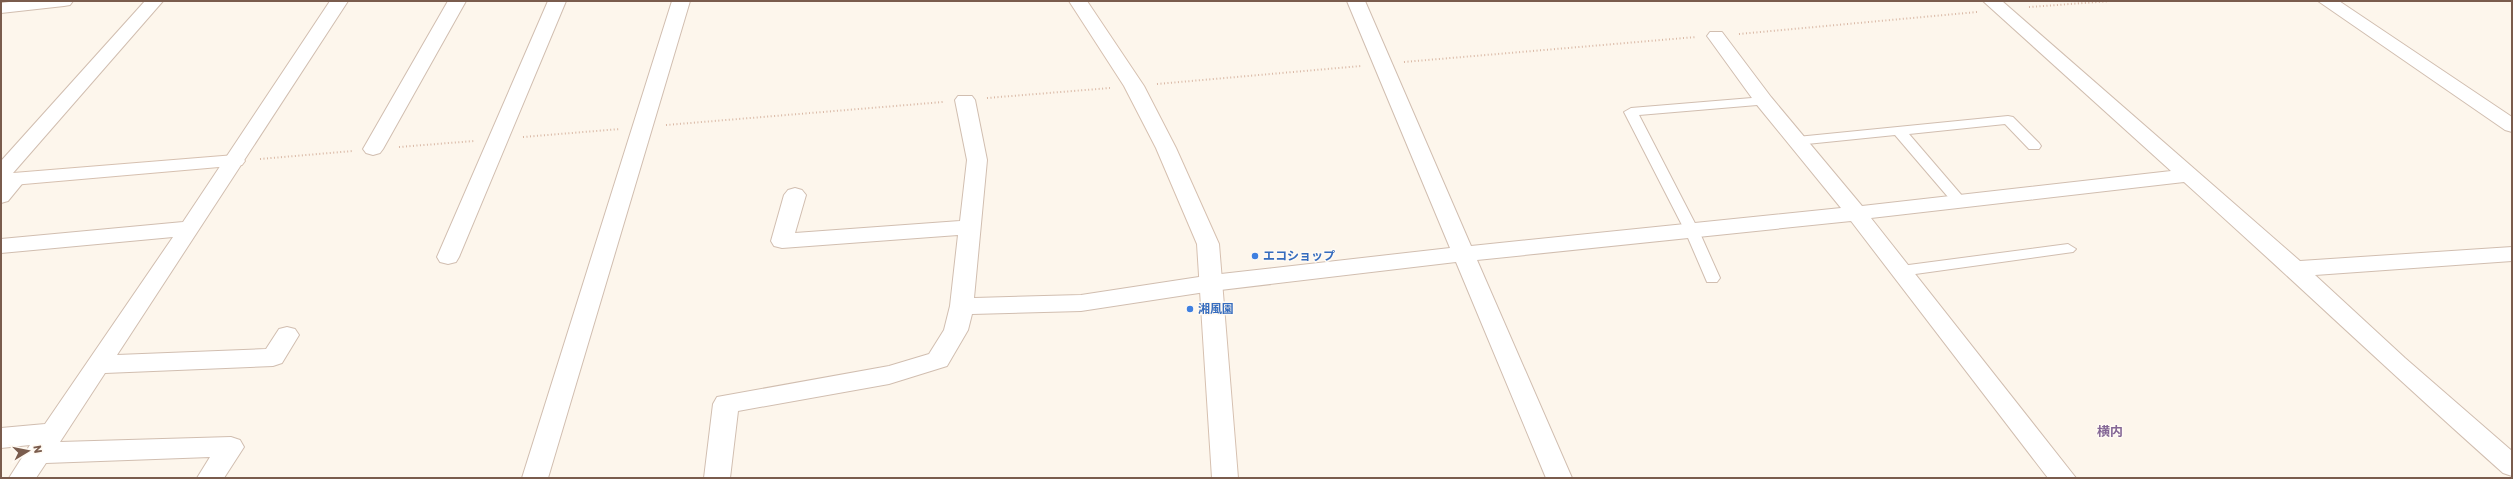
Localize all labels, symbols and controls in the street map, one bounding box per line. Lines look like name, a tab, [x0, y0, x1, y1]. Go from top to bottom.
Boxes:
place label: エコショップ	[1263, 249, 1335, 263]
marker: エコショップ	[1250, 251, 1260, 261]
place label: 湘風園	[1198, 302, 1234, 316]
marker: 湘風園	[1185, 304, 1195, 314]
district label: 横内	[2097, 424, 2123, 439]
north arrow	[8, 431, 48, 471]
text: N	[30, 444, 44, 454]

